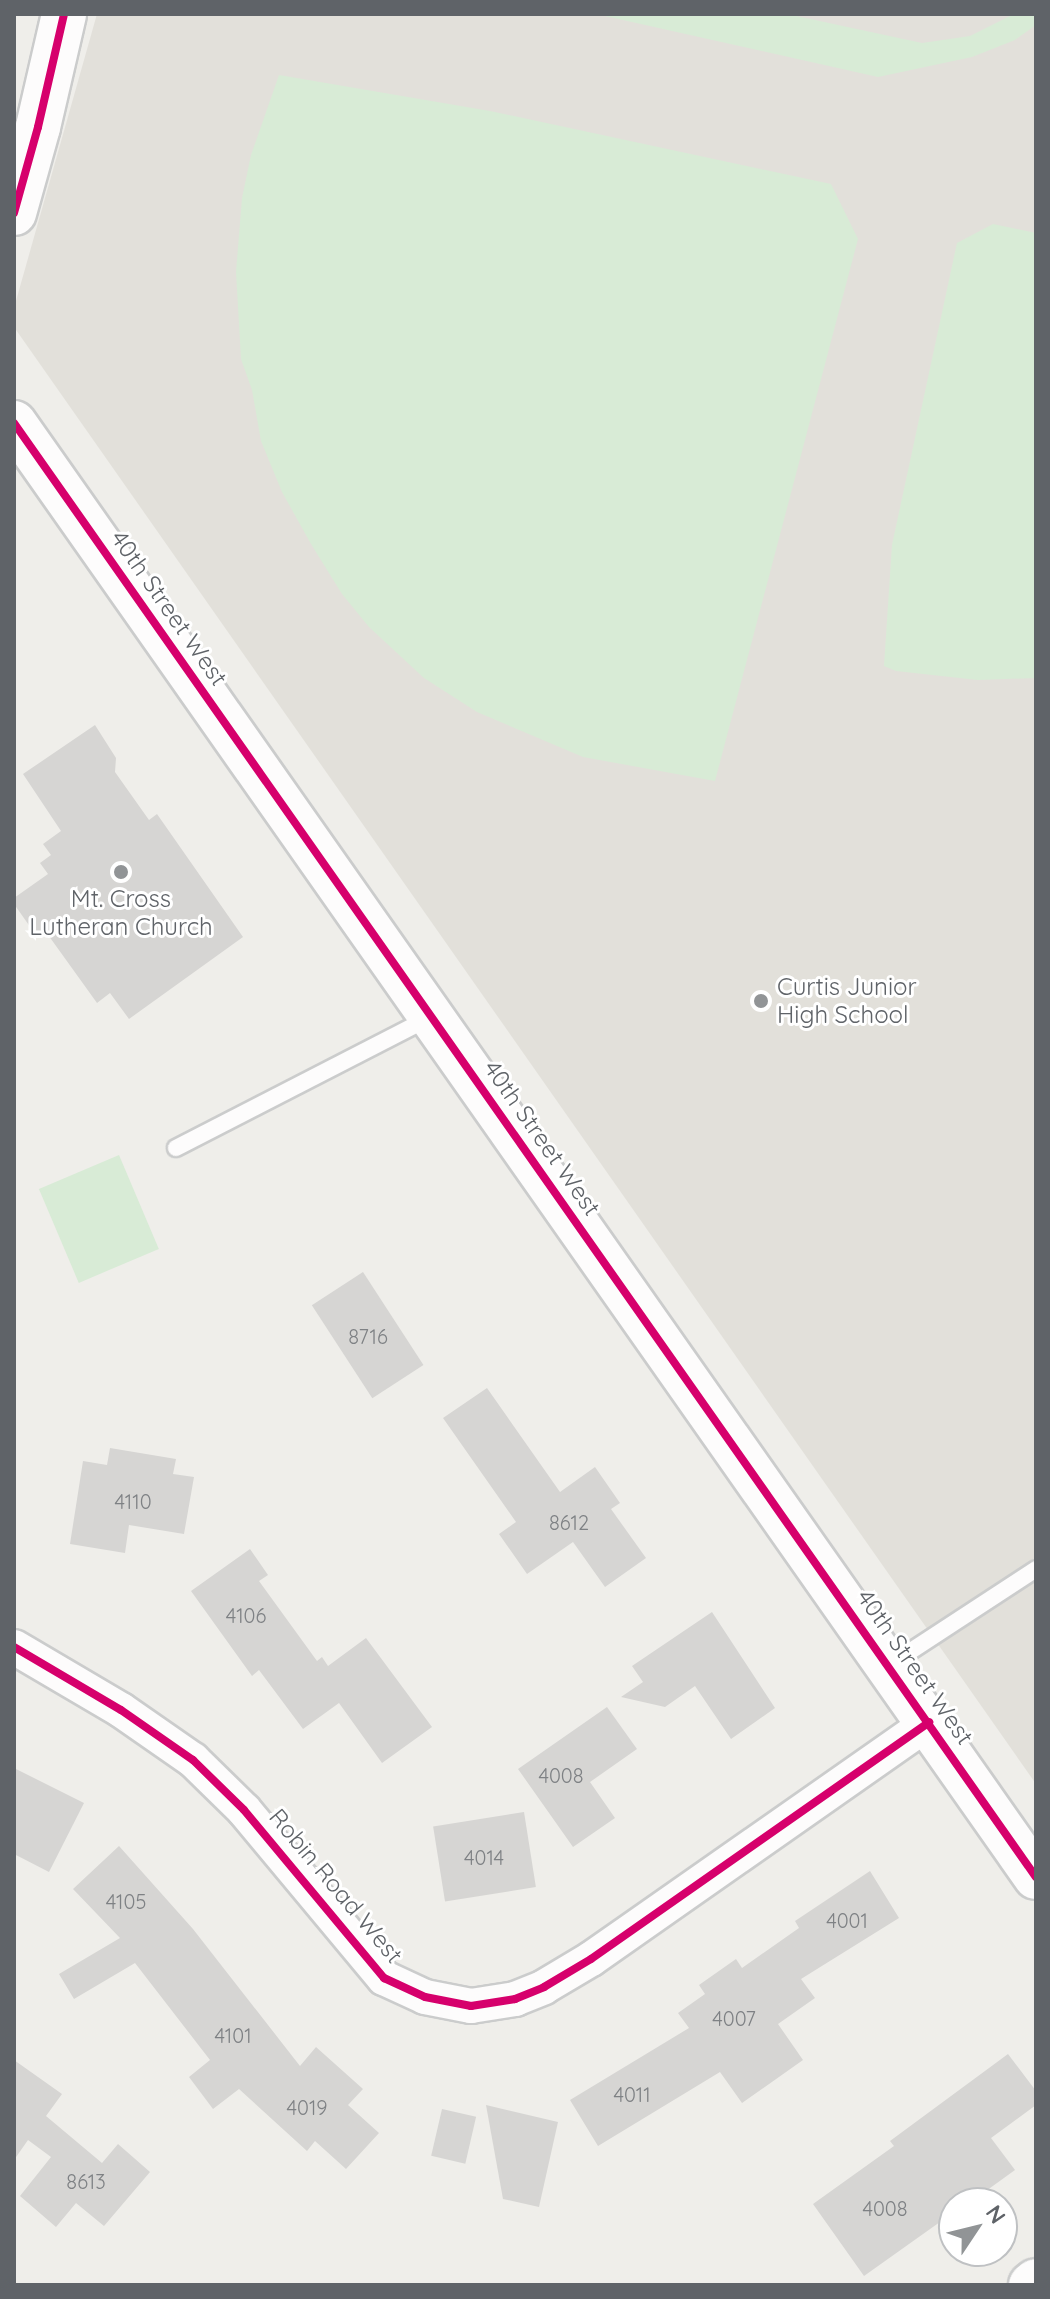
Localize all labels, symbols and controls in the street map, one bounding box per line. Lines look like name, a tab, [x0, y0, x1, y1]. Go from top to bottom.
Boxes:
street label: 40th Street West	[105, 525, 233, 691]
marker: Mt. Cross Lutheran Church	[112, 863, 130, 881]
place label: Mt. Cross Lutheran Church	[29, 885, 213, 941]
place label: Curtis Junior High School	[777, 973, 917, 1029]
marker: Curtis Junior High School	[752, 992, 770, 1010]
street label: 40th Street West	[478, 1055, 606, 1221]
house number: 8716	[348, 1324, 388, 1348]
house number: 4110	[114, 1489, 152, 1513]
house number: 8612	[549, 1510, 589, 1534]
street label: 40th Street West	[851, 1584, 979, 1750]
house number: 4106	[226, 1603, 266, 1627]
house number: 4008	[538, 1763, 584, 1787]
street label: Robin Road West	[263, 1803, 409, 1969]
house number: 4014	[464, 1845, 504, 1869]
house number: 4105	[106, 1889, 146, 1913]
house number: 4001	[826, 1908, 868, 1932]
house number: 4007	[712, 2006, 756, 2030]
house number: 4101	[214, 2023, 252, 2047]
house number: 4011	[613, 2082, 651, 2106]
house number: 4019	[287, 2095, 327, 2119]
house number: 8613	[66, 2169, 106, 2193]
north arrow	[938, 2187, 1018, 2267]
house number: 4008	[862, 2196, 908, 2220]
text: N	[980, 2200, 1012, 2229]

